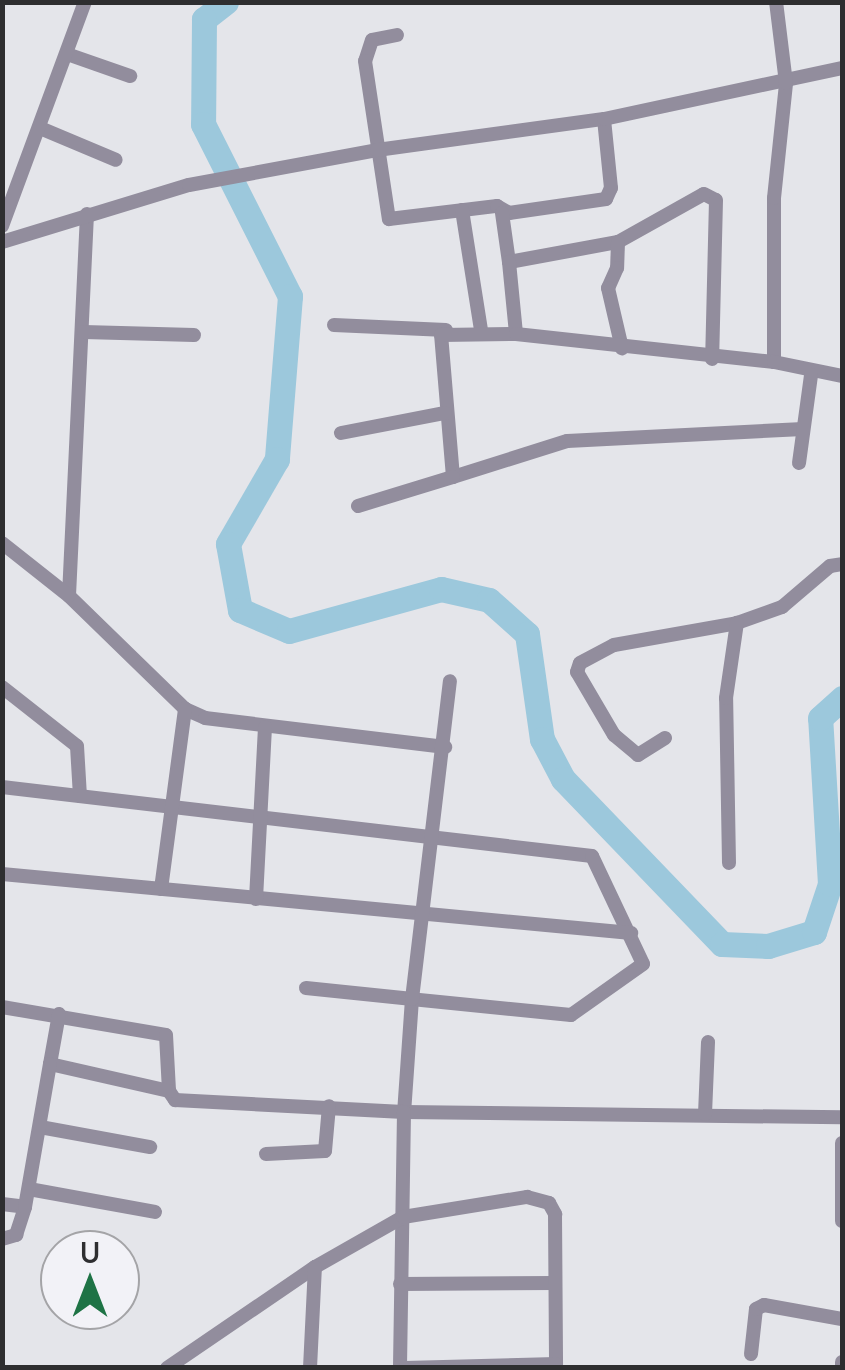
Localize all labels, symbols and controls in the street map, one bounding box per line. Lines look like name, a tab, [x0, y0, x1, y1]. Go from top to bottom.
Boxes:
north arrow	[40, 1230, 140, 1330]
text: U	[80, 1233, 100, 1271]

